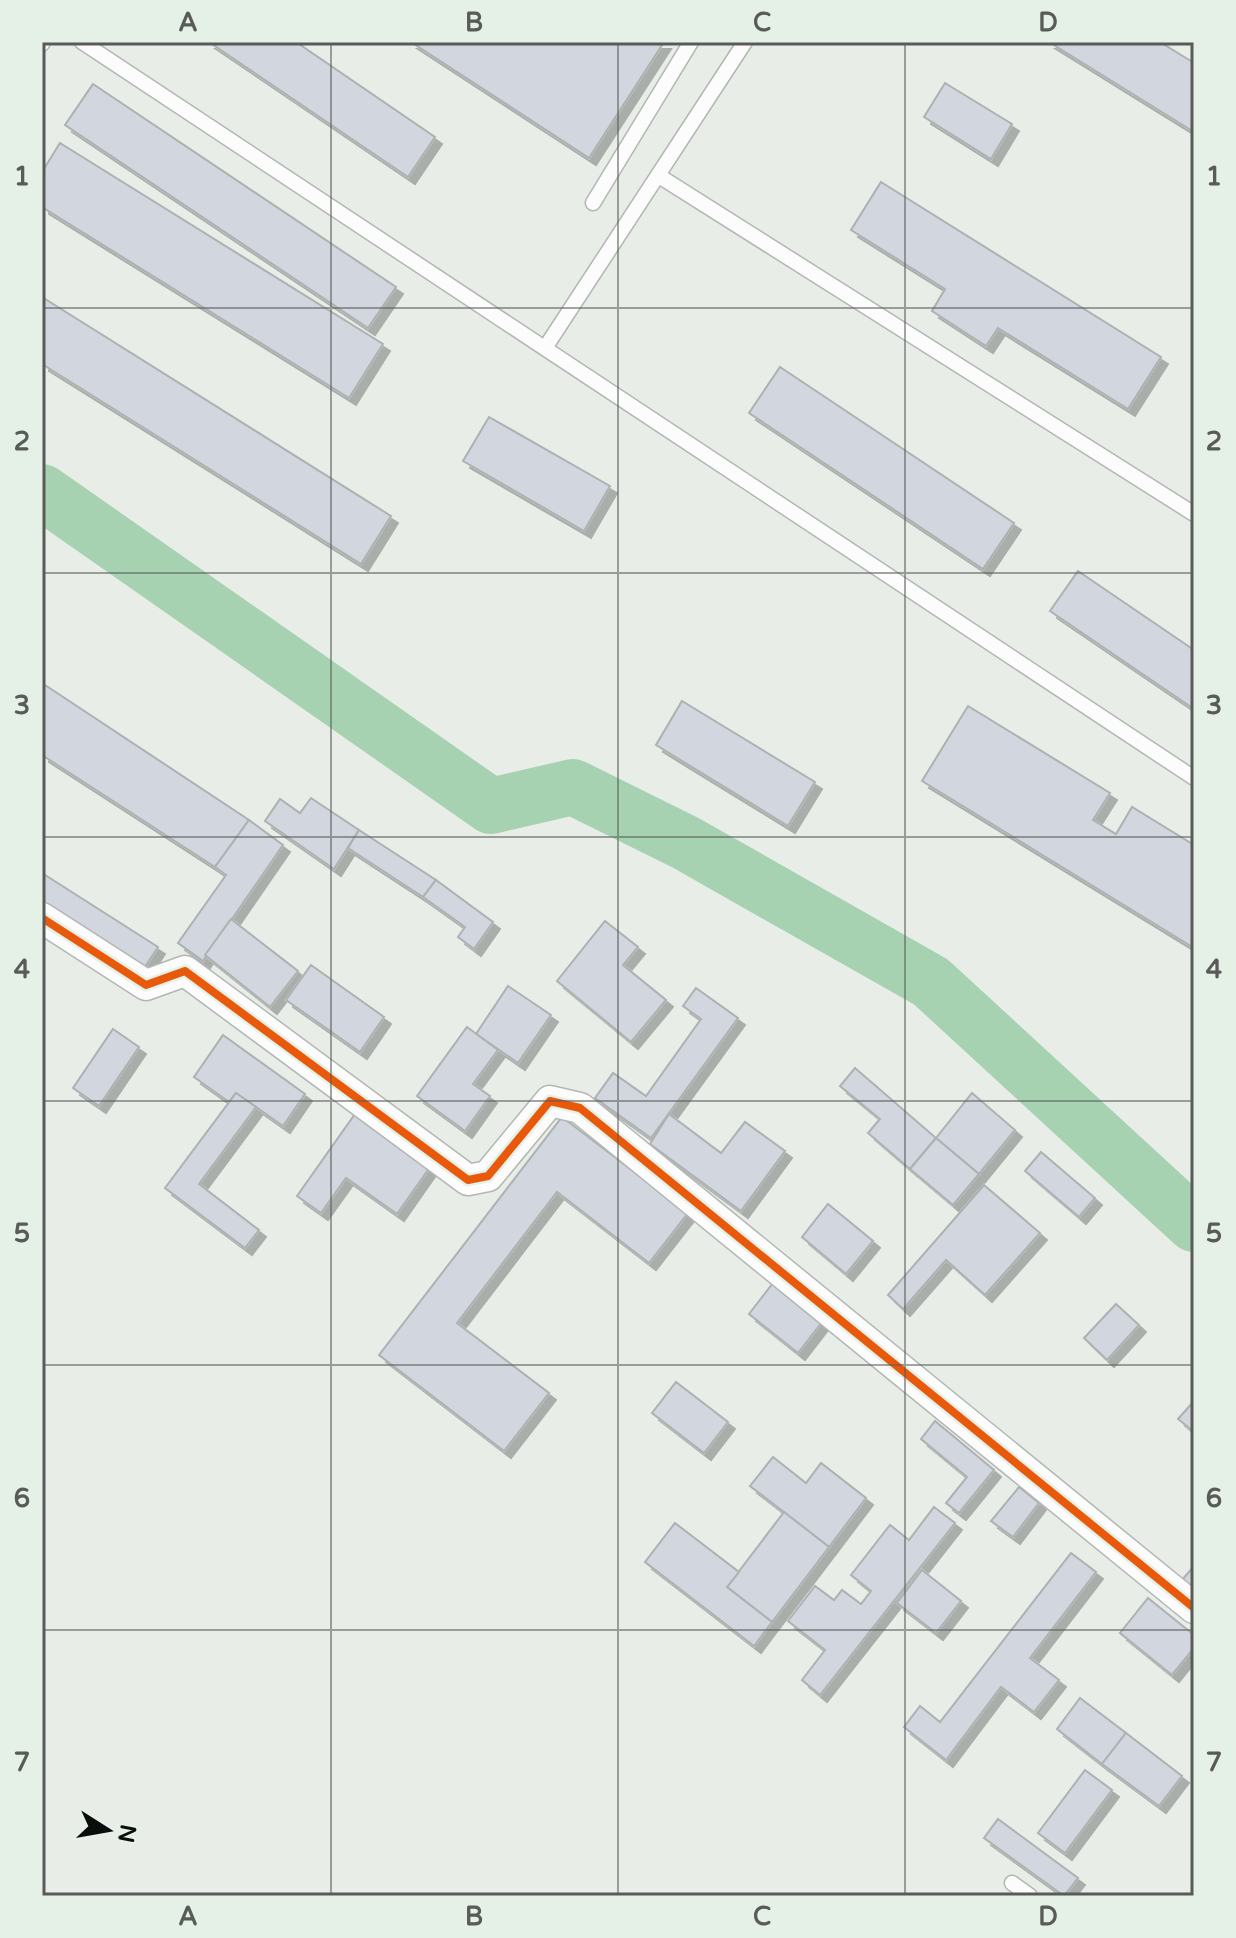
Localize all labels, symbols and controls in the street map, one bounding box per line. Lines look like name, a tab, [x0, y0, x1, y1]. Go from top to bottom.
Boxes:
text: A	[178, 7, 198, 38]
text: B	[465, 7, 483, 38]
text: C	[753, 7, 771, 38]
text: D	[1038, 7, 1058, 38]
text: 1	[14, 161, 30, 192]
text: 1	[1206, 161, 1222, 192]
text: 2	[14, 426, 30, 457]
text: 2	[1206, 426, 1222, 457]
text: 3	[14, 690, 30, 721]
text: 3	[1206, 690, 1222, 721]
text: 4	[14, 954, 30, 985]
text: 4	[1206, 954, 1222, 985]
text: 5	[14, 1218, 30, 1249]
text: 5	[1206, 1218, 1222, 1249]
text: 6	[14, 1483, 30, 1514]
text: 6	[1206, 1483, 1222, 1514]
text: 7	[14, 1747, 30, 1778]
text: 7	[1206, 1747, 1222, 1778]
north arrow	[68, 1790, 148, 1870]
text: N	[112, 1822, 141, 1845]
text: A	[178, 1901, 198, 1932]
text: B	[465, 1901, 483, 1932]
text: C	[753, 1901, 771, 1932]
text: D	[1038, 1901, 1058, 1932]

